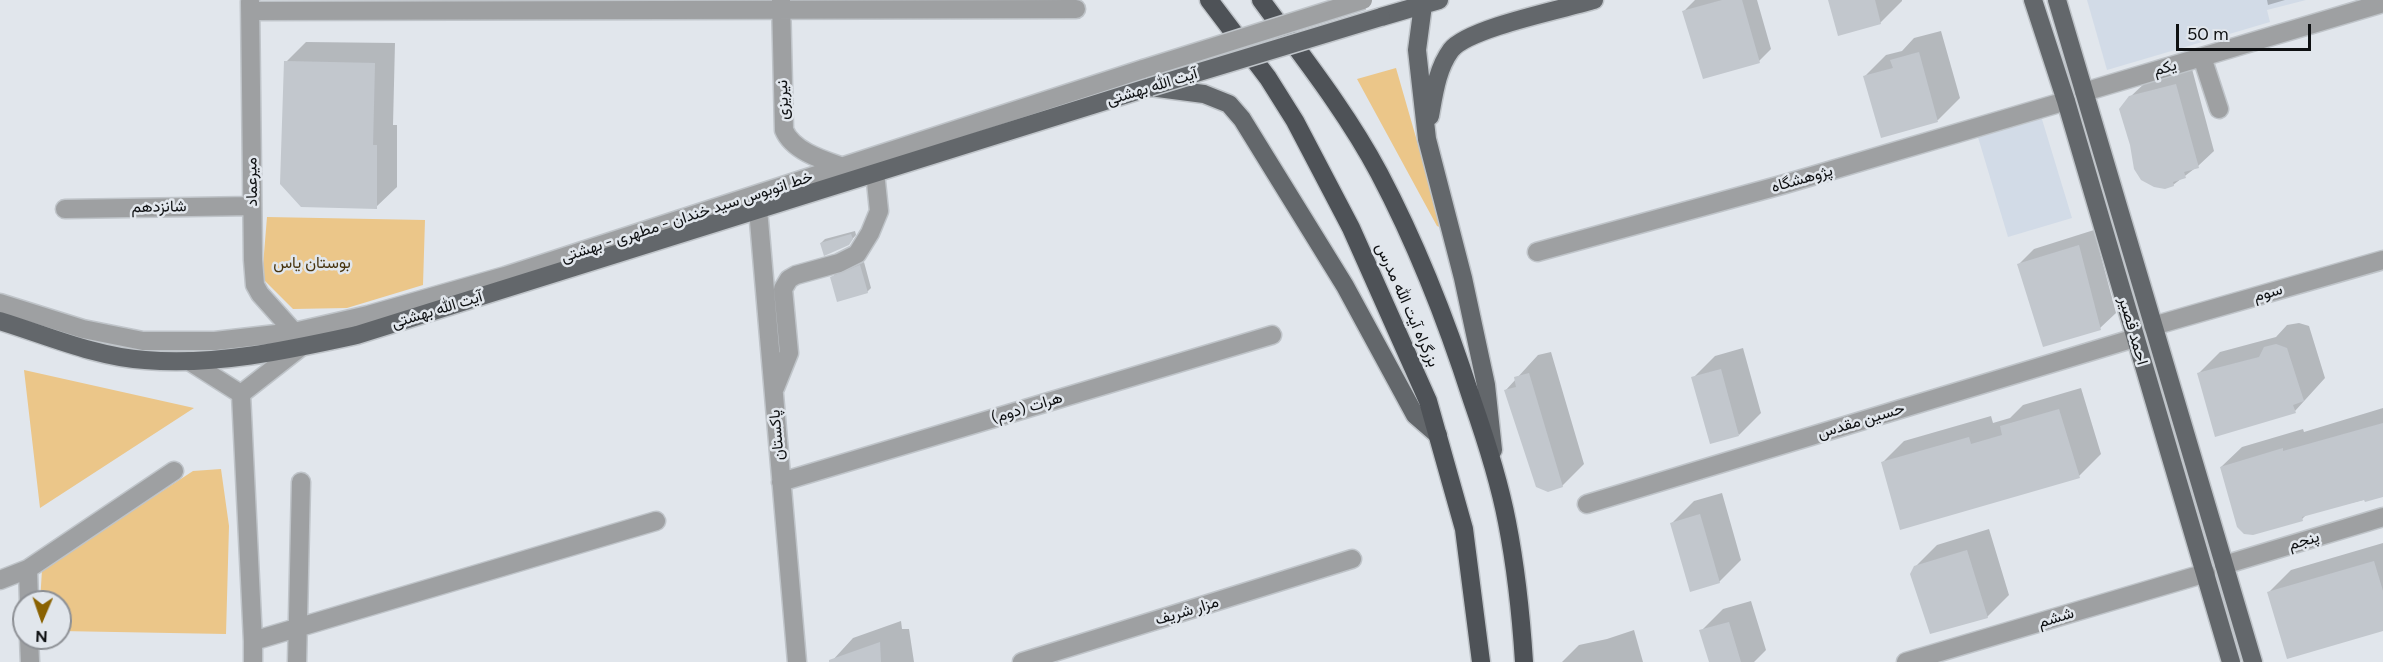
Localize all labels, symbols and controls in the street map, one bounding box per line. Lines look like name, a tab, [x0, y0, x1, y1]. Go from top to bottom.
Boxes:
scale bar	[2179, 12, 2314, 50]
text: 50 m	[2187, 23, 2229, 45]
street label: یکم	[2151, 55, 2179, 81]
street label: آیت الله بهشتی	[1104, 64, 1200, 110]
street label: نیریزی	[773, 80, 793, 120]
street label: میرعماد	[242, 157, 262, 207]
street label: پژوهشگاه	[1769, 161, 1835, 197]
street label: خط اتوبوس سید خندان - مطهری - بهشتی	[559, 167, 815, 267]
street label: شانزدهم	[131, 197, 187, 217]
street label: بزرگراه آیت الله مدرس	[1371, 240, 1443, 370]
park label: بوستان یاس	[273, 253, 351, 273]
street label: سوم	[2251, 280, 2285, 306]
street label: آیت الله بهشتی	[389, 287, 485, 333]
street label: احمد قصیر	[2114, 295, 2152, 367]
street label: هرات (دوم)	[989, 388, 1065, 428]
street label: حسین مقدس	[1815, 399, 1907, 443]
street label: پاکستان	[765, 409, 789, 461]
street label: پنجم	[2286, 527, 2322, 555]
north arrow	[12, 590, 72, 650]
street label: مزار شریف	[1153, 592, 1221, 630]
street label: ششم	[2036, 604, 2076, 632]
text: N	[35, 627, 48, 646]

